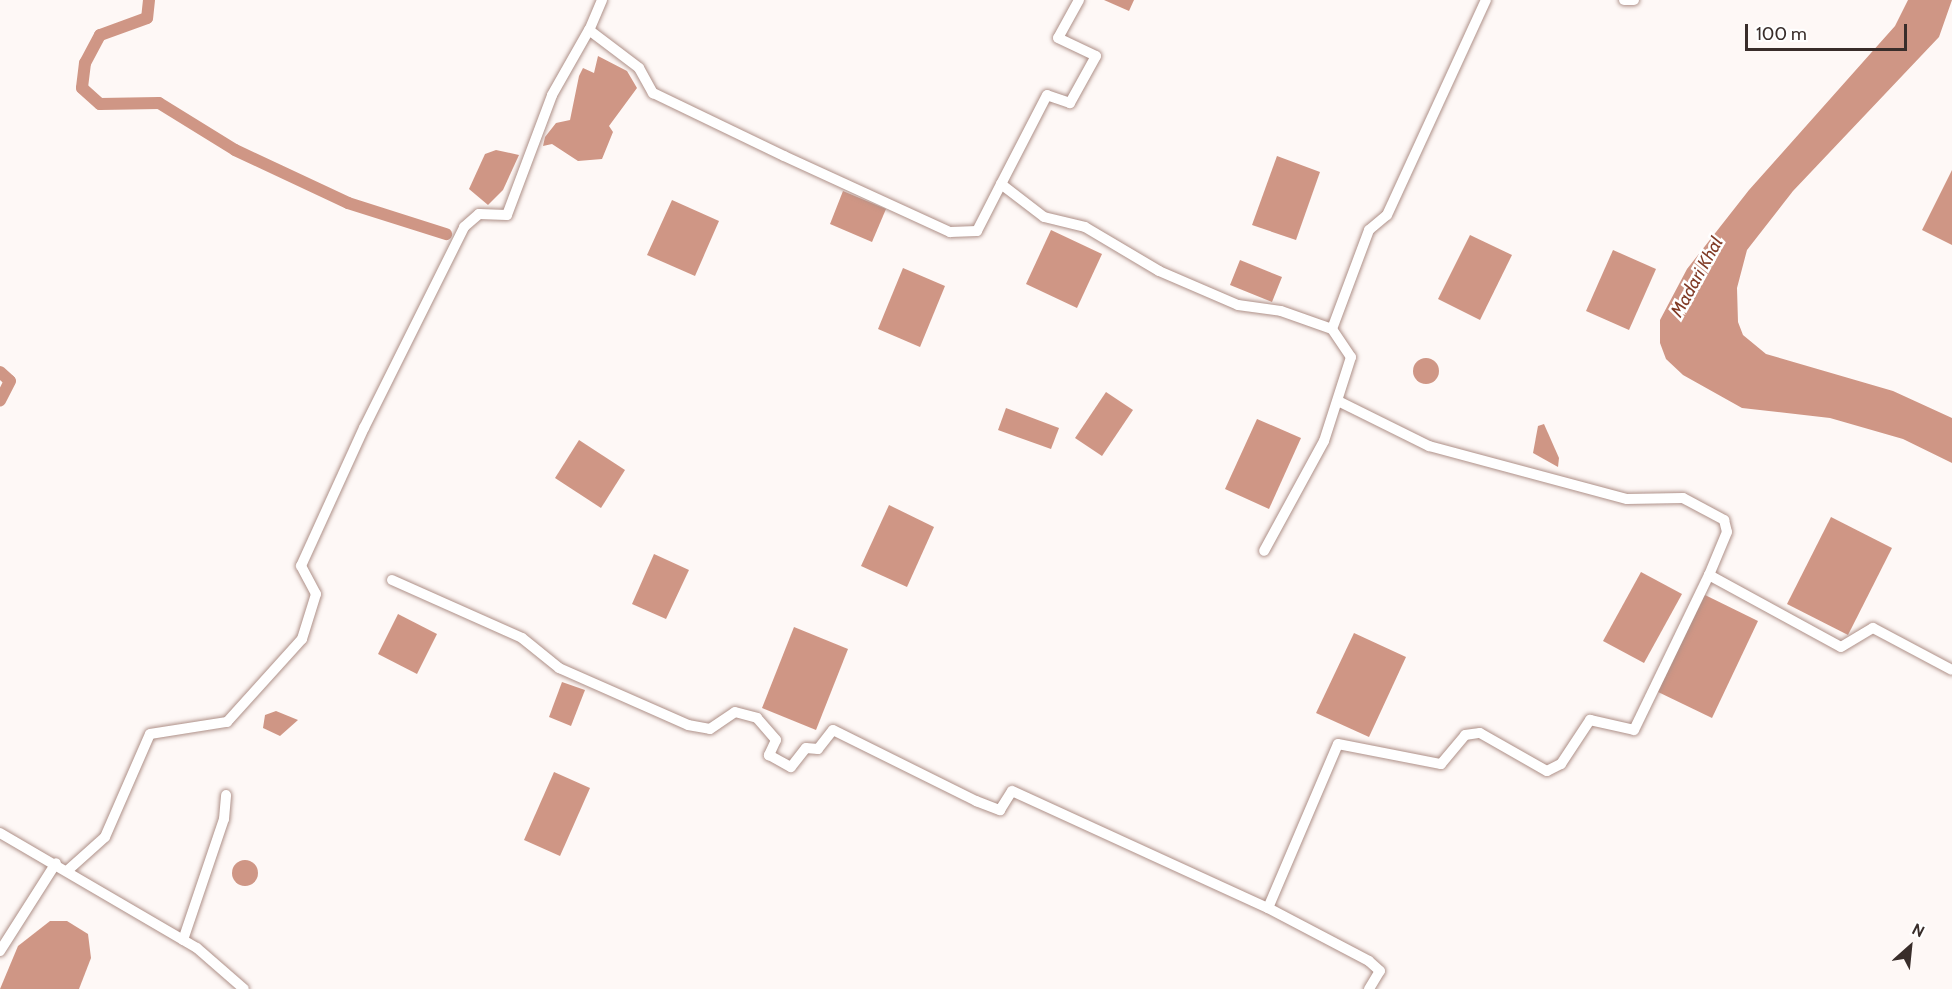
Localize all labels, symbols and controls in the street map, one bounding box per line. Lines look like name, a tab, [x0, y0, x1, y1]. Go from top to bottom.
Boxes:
scale bar	[1748, 12, 1910, 50]
text: 100 m	[1756, 23, 1807, 45]
water label: Madari Khal	[1666, 233, 1728, 321]
north arrow	[1880, 917, 1940, 977]
text: N	[1909, 919, 1928, 942]

